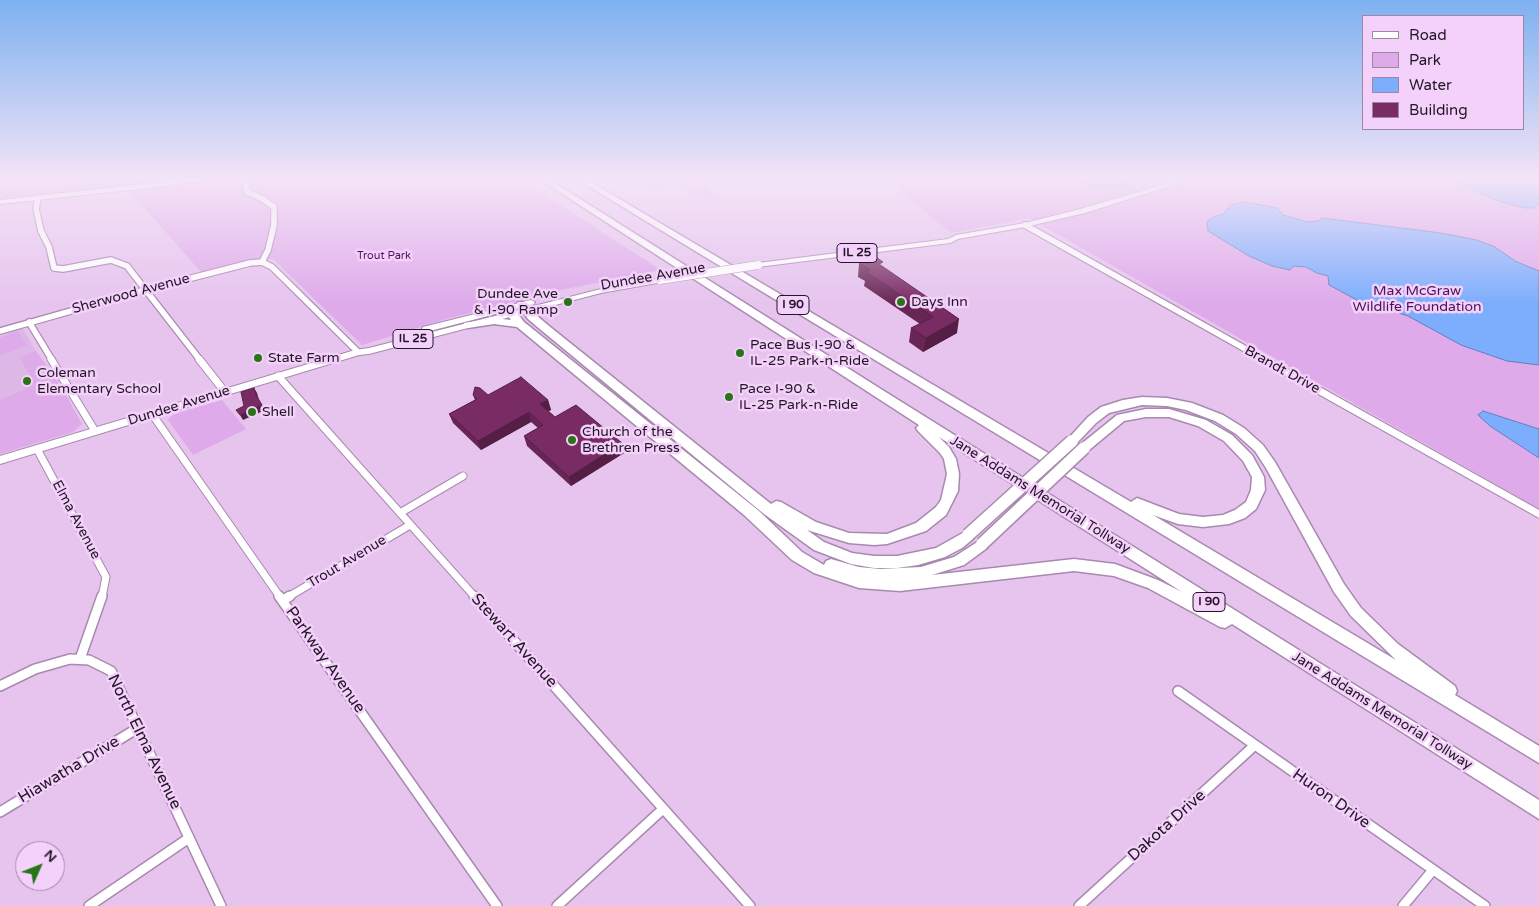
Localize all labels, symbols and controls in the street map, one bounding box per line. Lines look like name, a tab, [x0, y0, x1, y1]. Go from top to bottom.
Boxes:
legend	[1362, 15, 1524, 130]
text: Road	[1409, 26, 1447, 44]
text: Park	[1409, 51, 1441, 69]
text: Water	[1409, 76, 1452, 94]
text: Building	[1409, 101, 1468, 119]
road number: IL 25	[837, 244, 877, 262]
park label: Trout Park	[357, 249, 411, 263]
street label: Dundee Avenue	[599, 260, 707, 294]
street label: Sherwood Avenue	[70, 270, 192, 318]
park label: Max McGraw Wildlife Foundation	[1352, 283, 1482, 316]
place label: Dundee Ave & I-90 Ramp	[474, 286, 558, 318]
place label: Days Inn	[911, 294, 968, 310]
marker: Dundee Ave & I-90 Ramp	[562, 296, 574, 308]
road number: I 90	[777, 296, 809, 314]
marker: Days Inn	[895, 296, 907, 308]
road number: IL 25	[393, 329, 433, 348]
place label: Pace Bus I-90 & IL-25 Park-n-Ride	[750, 337, 869, 370]
street label: Brandt Drive	[1241, 342, 1323, 398]
marker: Pace Bus I-90 & IL-25 Park-n-Ride	[734, 347, 746, 359]
place label: State Farm	[268, 350, 340, 366]
marker: State Farm	[252, 352, 264, 364]
place label: Coleman Elementary School	[37, 365, 161, 398]
marker: Coleman Elementary School	[21, 375, 33, 387]
place label: Pace I-90 & IL-25 Park-n-Ride	[739, 381, 858, 414]
street label: Dundee Avenue	[126, 382, 232, 430]
marker: Pace I-90 & IL-25 Park-n-Ride	[723, 391, 735, 403]
place label: Shell	[262, 404, 294, 420]
marker: Shell	[246, 406, 258, 418]
place label: Church of the Brethren Press	[582, 424, 680, 457]
street label: Jane Addams Memorial Tollway	[947, 432, 1133, 558]
marker: Church of the Brethren Press	[566, 434, 578, 446]
street label: Elma Avenue	[48, 478, 104, 562]
street label: Trout Avenue	[305, 532, 389, 592]
street label: Stewart Avenue	[467, 590, 561, 692]
road number: I 90	[1193, 592, 1225, 612]
street label: Parkway Avenue	[281, 603, 369, 717]
street label: Jane Addams Memorial Tollway	[1289, 648, 1475, 774]
street label: North Elma Avenue	[103, 671, 185, 813]
street label: Hiawatha Drive	[15, 732, 123, 808]
street label: Huron Drive	[1288, 765, 1374, 833]
street label: Dakota Drive	[1124, 786, 1210, 866]
north arrow	[15, 841, 65, 891]
text: N	[40, 846, 60, 866]

